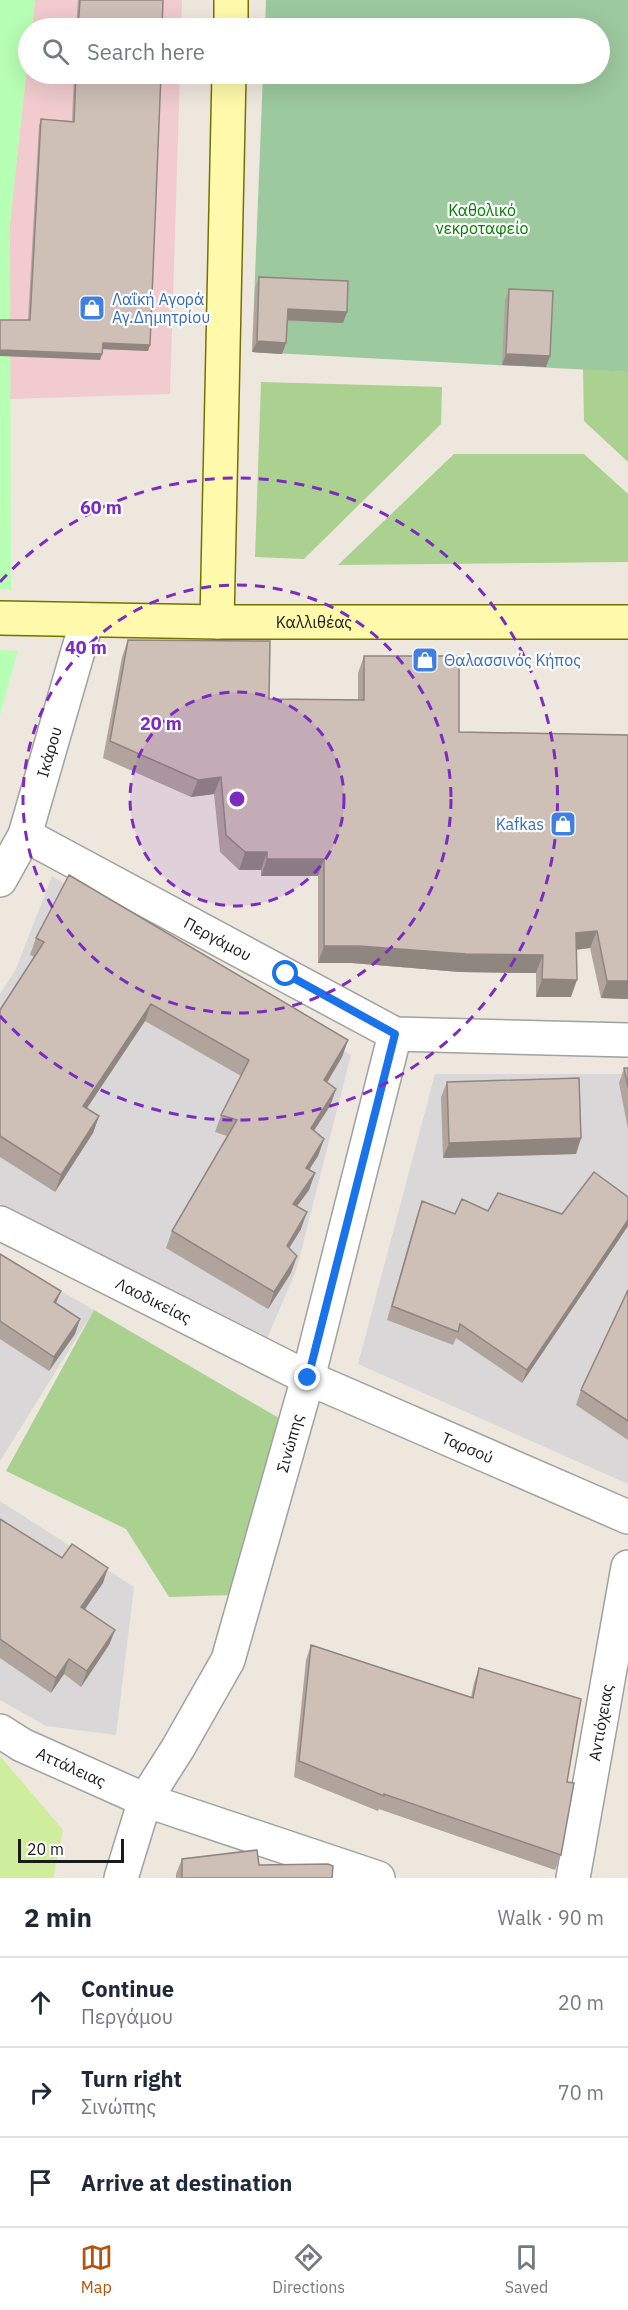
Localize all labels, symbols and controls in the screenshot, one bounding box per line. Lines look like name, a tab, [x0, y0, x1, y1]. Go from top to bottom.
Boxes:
search box	[18, 18, 610, 84]
icon: search	[39, 35, 72, 68]
text: Search here	[87, 37, 205, 66]
park label: Καθολικό νεκροταφείο	[435, 200, 529, 238]
place label: Λαΐκή Αγορά Αγ.Δημητρίου	[112, 289, 210, 327]
shop icon: Λαΐκή Αγορά Αγ.Δημητρίου	[77, 293, 107, 323]
text: 60 m	[80, 496, 122, 519]
street label: Καλλιθέας	[276, 612, 352, 632]
text: 40 m	[65, 636, 107, 659]
shop icon: Θαλασσινός Κήπος	[410, 645, 440, 675]
place label: Θαλασσινός Κήπος	[444, 650, 581, 670]
text: 20 m	[140, 712, 182, 735]
street label: Ικάρου	[32, 724, 66, 780]
centre of rings	[227, 789, 247, 809]
shop icon: Kafkas	[548, 809, 578, 839]
place label: Kafkas	[496, 814, 544, 834]
street label: Περγάμου	[181, 912, 255, 965]
route start	[272, 960, 298, 986]
street label: Λαοδικείας	[112, 1273, 195, 1328]
route end	[294, 1364, 320, 1390]
street label: Σινώπης	[272, 1411, 307, 1475]
street label: Ταρσού	[439, 1427, 497, 1467]
street label: Αντιόχειας	[584, 1682, 617, 1763]
street label: Αττάλειας	[33, 1743, 109, 1791]
scale bar	[18, 1836, 124, 1864]
text: 20 m	[27, 1839, 64, 1859]
text: 2 min	[24, 1900, 92, 1934]
text: Walk · 90 m	[498, 1904, 604, 1931]
text: Continue	[81, 1974, 174, 2003]
icon: ahead	[24, 1986, 57, 2019]
text: 20 m	[558, 1989, 604, 2016]
text: Περγάμου	[81, 2003, 173, 2030]
text: Turn right	[81, 2064, 182, 2093]
icon: right	[24, 2076, 57, 2109]
text: 70 m	[558, 2079, 604, 2106]
text: Σινώπης	[81, 2093, 156, 2120]
icon: arrive	[24, 2166, 57, 2199]
text: Arrive at destination	[81, 2168, 292, 2197]
tab: Map	[80, 2241, 113, 2297]
tab: Directions	[272, 2241, 345, 2297]
tab: Saved	[505, 2241, 548, 2297]

